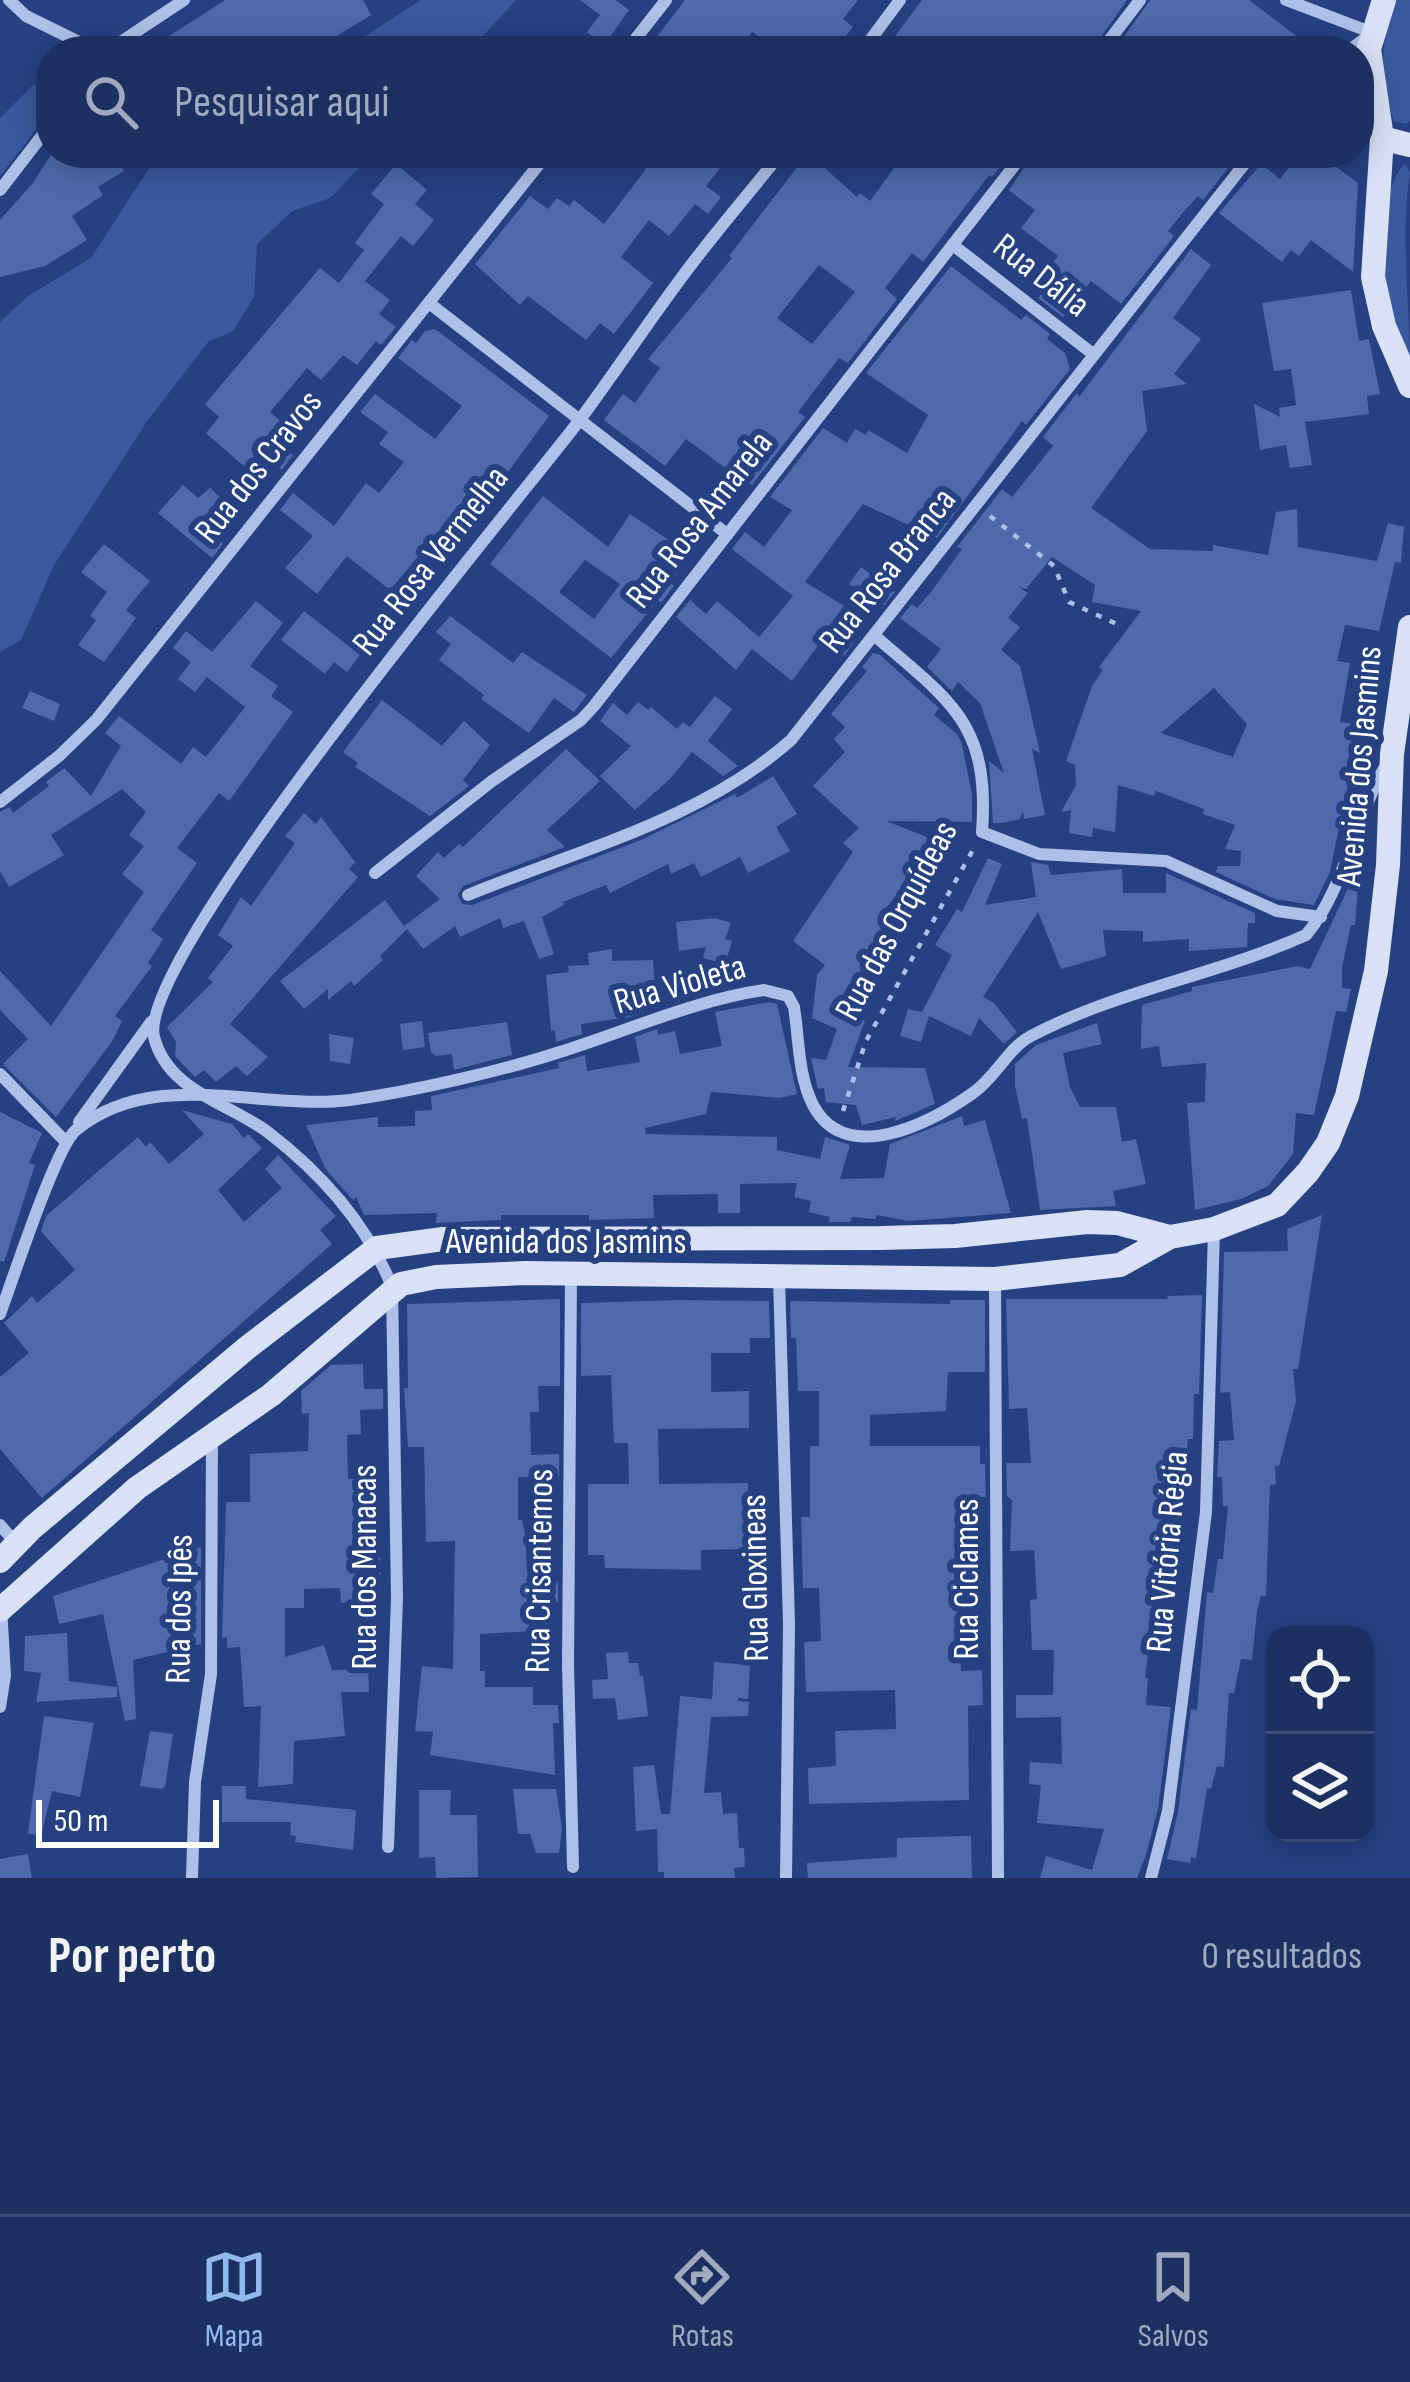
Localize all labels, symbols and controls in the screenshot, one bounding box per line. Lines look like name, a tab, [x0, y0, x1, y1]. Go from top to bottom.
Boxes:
search box	[36, 36, 1374, 168]
icon: search	[78, 69, 144, 135]
text: Pesquisar aqui	[174, 75, 390, 130]
street label: Rua Dália	[984, 225, 1098, 327]
street label: Rua dos Cravos	[186, 382, 332, 552]
street label: Rua Rosa Amarela	[618, 423, 782, 617]
street label: Rua Rosa Vermelha	[344, 458, 518, 664]
street label: Rua Rosa Branca	[810, 480, 966, 662]
street label: Avenida dos Jasmins	[1328, 644, 1392, 889]
street label: Rua das Orquídeas	[827, 814, 967, 1028]
street label: Rua Violeta	[609, 946, 751, 1024]
street label: Avenida dos Jasmins	[445, 1221, 686, 1264]
street label: Rua Vitória Régia	[1138, 1450, 1198, 1654]
street label: Rua dos Manacas	[344, 1464, 387, 1670]
street label: Rua Crisantemos	[517, 1469, 563, 1673]
street label: Rua Gloxineas	[733, 1494, 779, 1662]
street label: Rua Ciclames	[946, 1499, 989, 1659]
street label: Rua dos Ipês	[157, 1534, 203, 1684]
map controls	[1266, 1626, 1374, 1842]
button: locate	[1266, 1626, 1374, 1734]
button: layers	[1266, 1734, 1374, 1842]
scale bar	[36, 1794, 219, 1847]
text: 50 m	[54, 1801, 108, 1841]
text: Por perto	[48, 1926, 216, 1987]
text: 0 resultados	[1201, 1933, 1362, 1980]
tab: Mapa	[201, 2244, 267, 2356]
tab: Rotas	[669, 2244, 735, 2356]
tab: Salvos	[1138, 2244, 1209, 2356]

